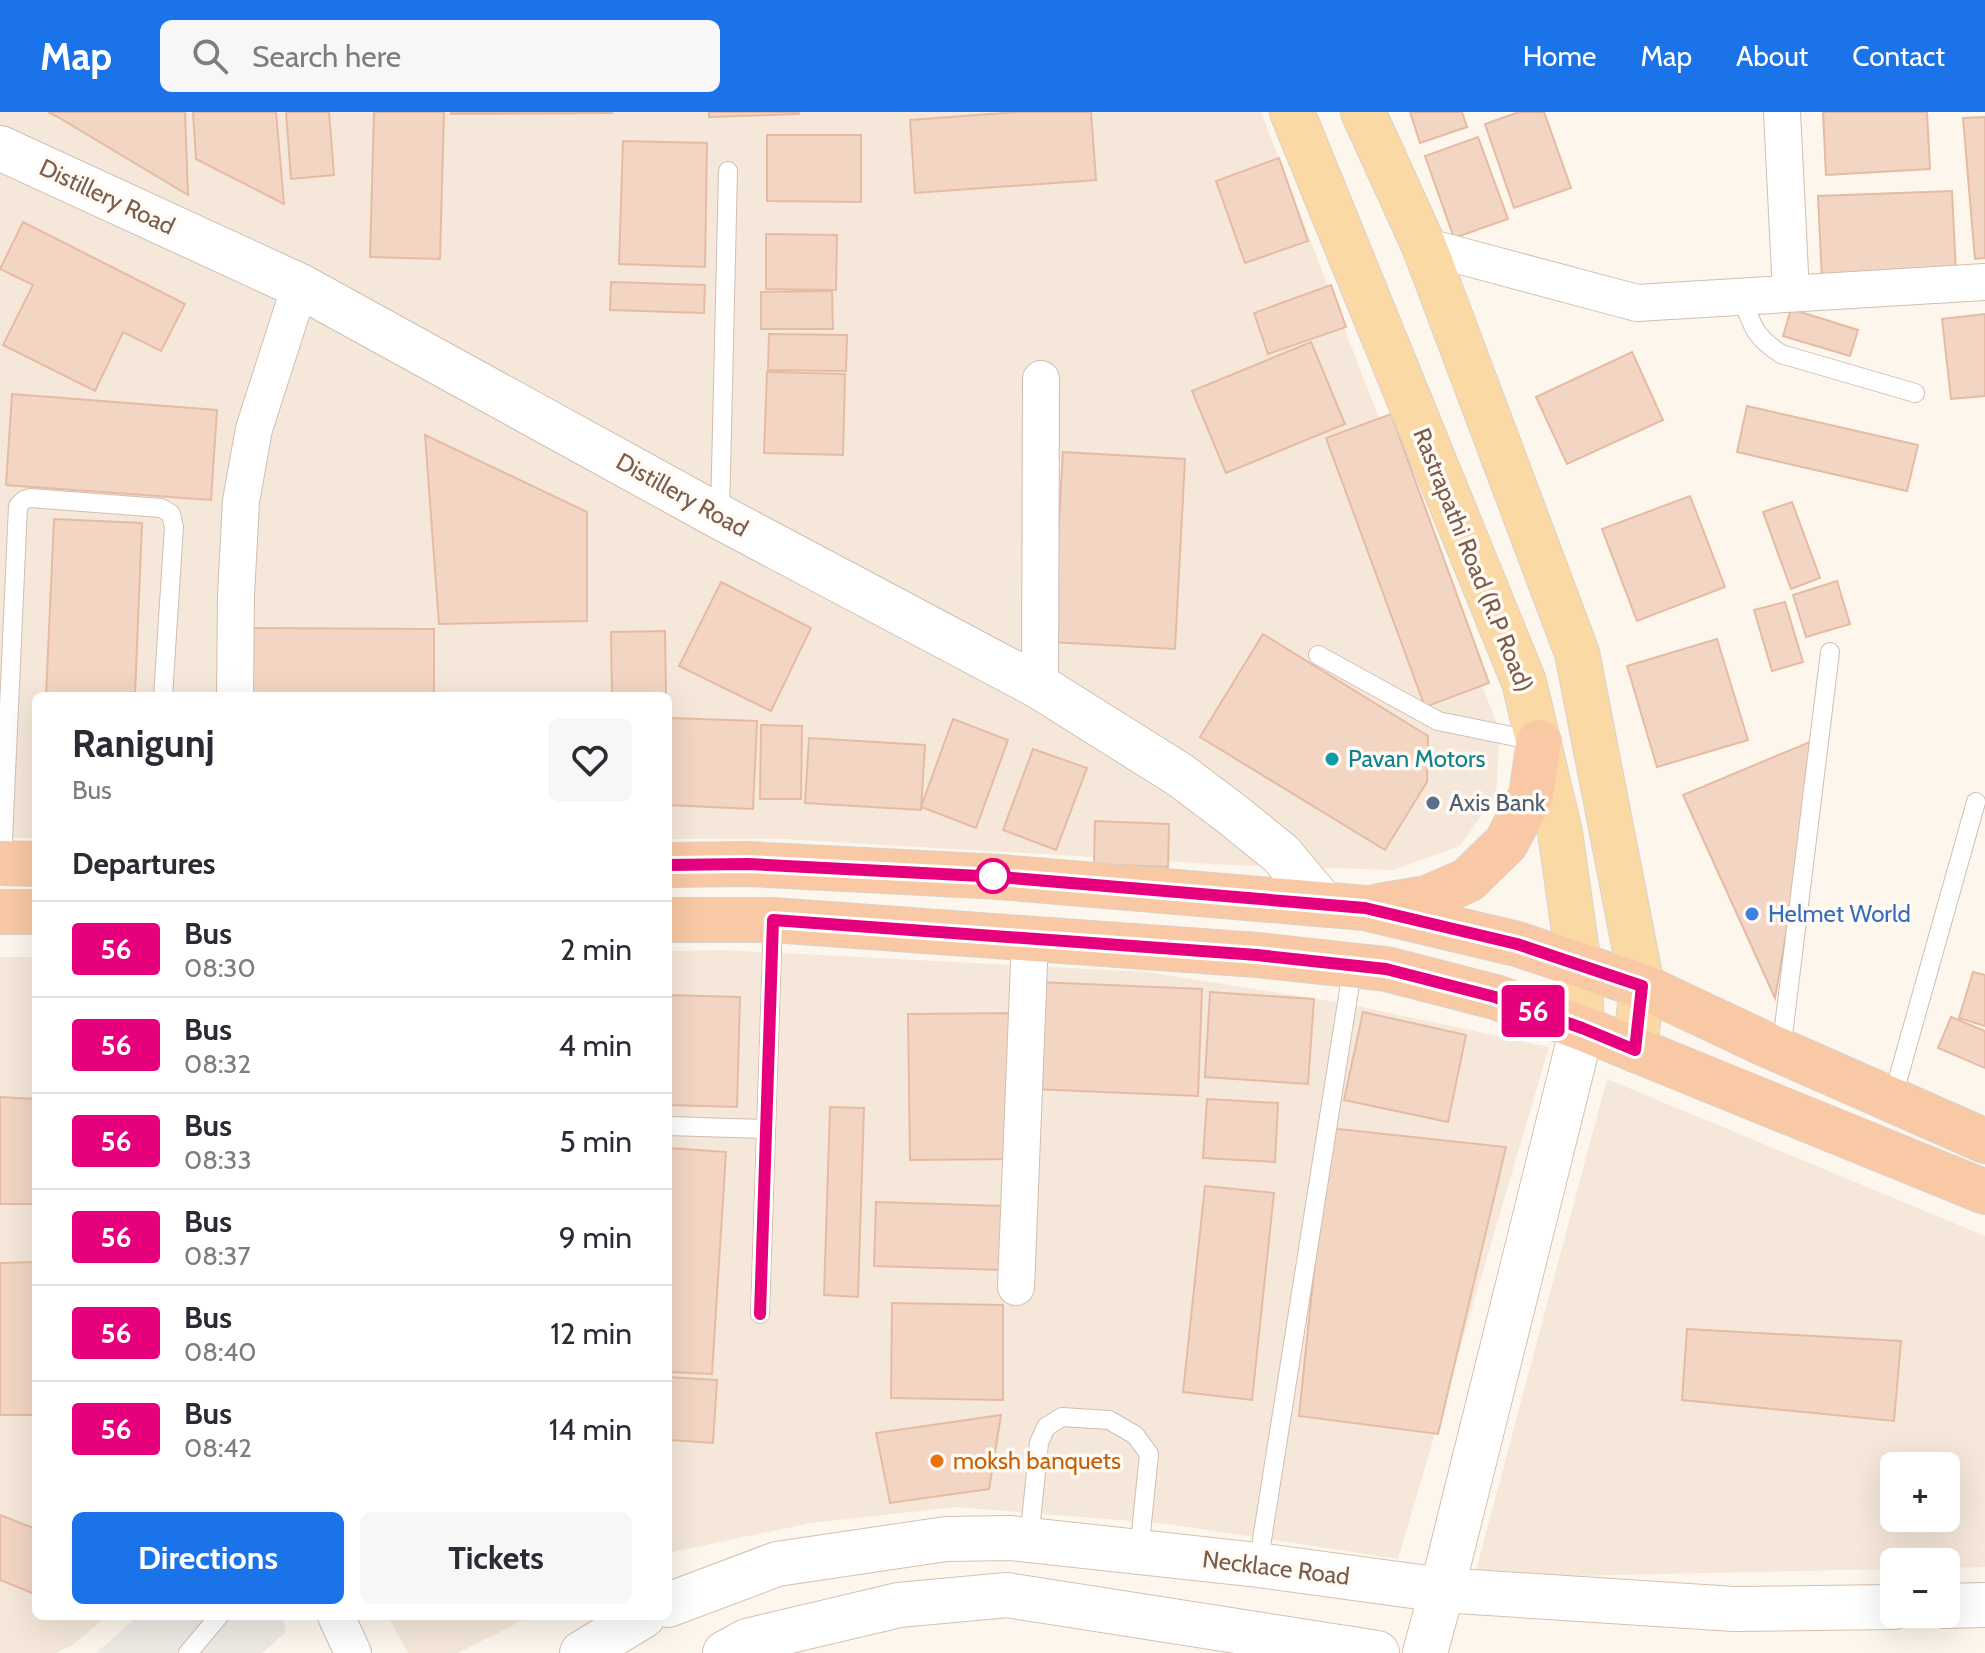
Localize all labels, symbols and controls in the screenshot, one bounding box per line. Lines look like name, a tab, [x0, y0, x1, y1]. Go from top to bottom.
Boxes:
search box	[160, 20, 720, 92]
text: Map	[40, 33, 112, 80]
icon: search	[188, 34, 232, 78]
text: Search here	[252, 38, 401, 75]
text: Home	[1523, 39, 1596, 73]
text: Map	[1640, 39, 1692, 73]
text: About	[1736, 39, 1808, 73]
text: Contact	[1852, 39, 1945, 73]
street label: Distillery Road	[35, 153, 180, 241]
street label: Rastrapathi Road (R.P Road)	[1407, 424, 1540, 696]
street label: Distillery Road	[611, 446, 753, 543]
button: heart	[548, 718, 632, 802]
text: Ranigunj	[72, 720, 215, 767]
place label: Pavan Motors	[1348, 744, 1485, 773]
marker: Pavan Motors	[1323, 750, 1341, 768]
text: Bus	[72, 774, 112, 806]
place label: Axis Bank	[1449, 788, 1546, 817]
marker: Axis Bank	[1424, 794, 1442, 812]
text: Departures	[72, 845, 216, 882]
unlabelled marker	[976, 859, 1010, 893]
place label: Helmet World	[1768, 899, 1911, 928]
marker: Helmet World	[1743, 905, 1761, 923]
text: Bus	[184, 915, 232, 952]
text: 2 min	[560, 931, 632, 968]
text: 56	[101, 932, 131, 966]
text: 08:30	[184, 952, 256, 984]
line badge: 56	[1497, 985, 1569, 1037]
text: 56	[1518, 994, 1548, 1028]
text: Bus	[184, 1011, 232, 1048]
text: 4 min	[558, 1027, 632, 1064]
text: 56	[101, 1028, 131, 1062]
text: 08:32	[184, 1048, 251, 1080]
text: Bus	[184, 1107, 232, 1144]
text: 5 min	[560, 1123, 632, 1160]
text: 56	[101, 1124, 131, 1158]
text: 08:33	[184, 1144, 251, 1176]
text: Bus	[184, 1203, 232, 1240]
text: 9 min	[559, 1219, 632, 1256]
text: 56	[101, 1220, 131, 1254]
text: 08:37	[184, 1240, 250, 1272]
text: Bus	[184, 1299, 232, 1336]
text: 12 min	[550, 1315, 632, 1352]
text: 56	[101, 1316, 131, 1350]
text: 08:40	[184, 1336, 257, 1368]
text: Bus	[184, 1395, 232, 1432]
text: 14 min	[549, 1411, 632, 1448]
text: 56	[101, 1412, 131, 1446]
text: 08:42	[184, 1432, 252, 1464]
place label: moksh banquets	[953, 1446, 1121, 1475]
marker: moksh banquets	[928, 1452, 946, 1470]
map controls	[1880, 1452, 1960, 1628]
button: +	[1880, 1452, 1960, 1532]
button: Directions	[72, 1512, 344, 1604]
button: Tickets	[360, 1512, 632, 1604]
street label: Necklace Road	[1201, 1544, 1351, 1591]
button: −	[1880, 1548, 1960, 1628]

